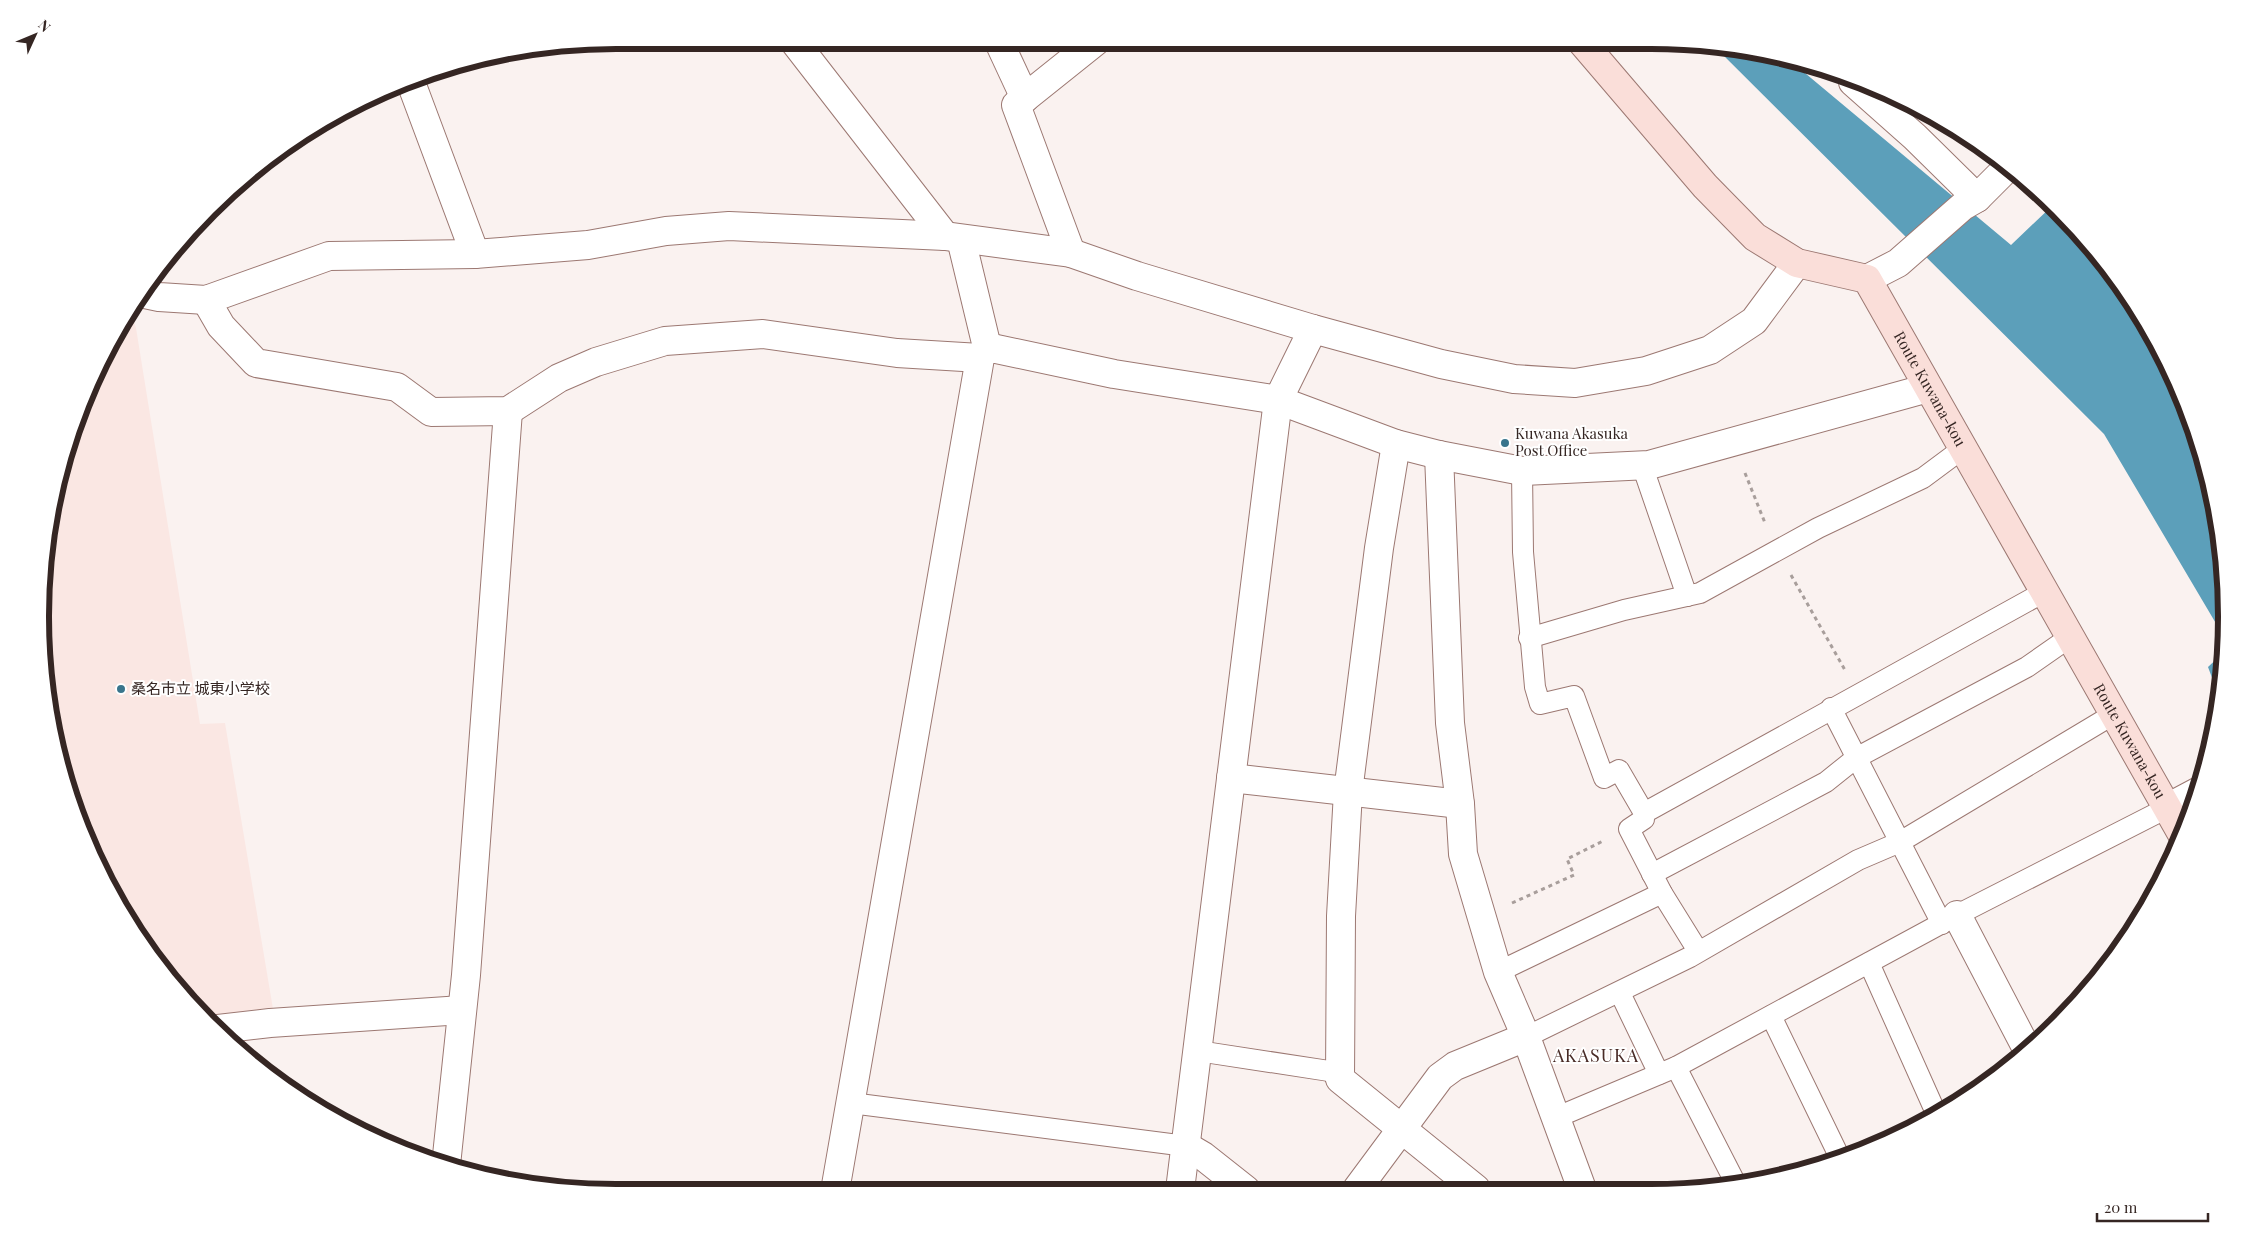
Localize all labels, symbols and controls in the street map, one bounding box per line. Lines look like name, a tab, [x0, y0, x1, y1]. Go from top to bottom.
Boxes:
north arrow	[10, 10, 60, 60]
text: N	[34, 15, 55, 36]
street label: Route Kuwana-kou	[1890, 327, 1971, 450]
place label: Kuwana Akasuka Post Office	[1515, 423, 1628, 460]
marker: Kuwana Akasuka Post Office	[1499, 437, 1511, 449]
place label: 桑名市立 城東小学校	[131, 678, 270, 698]
street label: Route Kuwana-kou	[2090, 680, 2171, 802]
marker: 桑名市立 城東小学校	[115, 683, 127, 695]
district label: AKASUKA	[1552, 1043, 1639, 1067]
scale bar	[2097, 1190, 2208, 1222]
text: 20 m	[2104, 1197, 2138, 1217]

